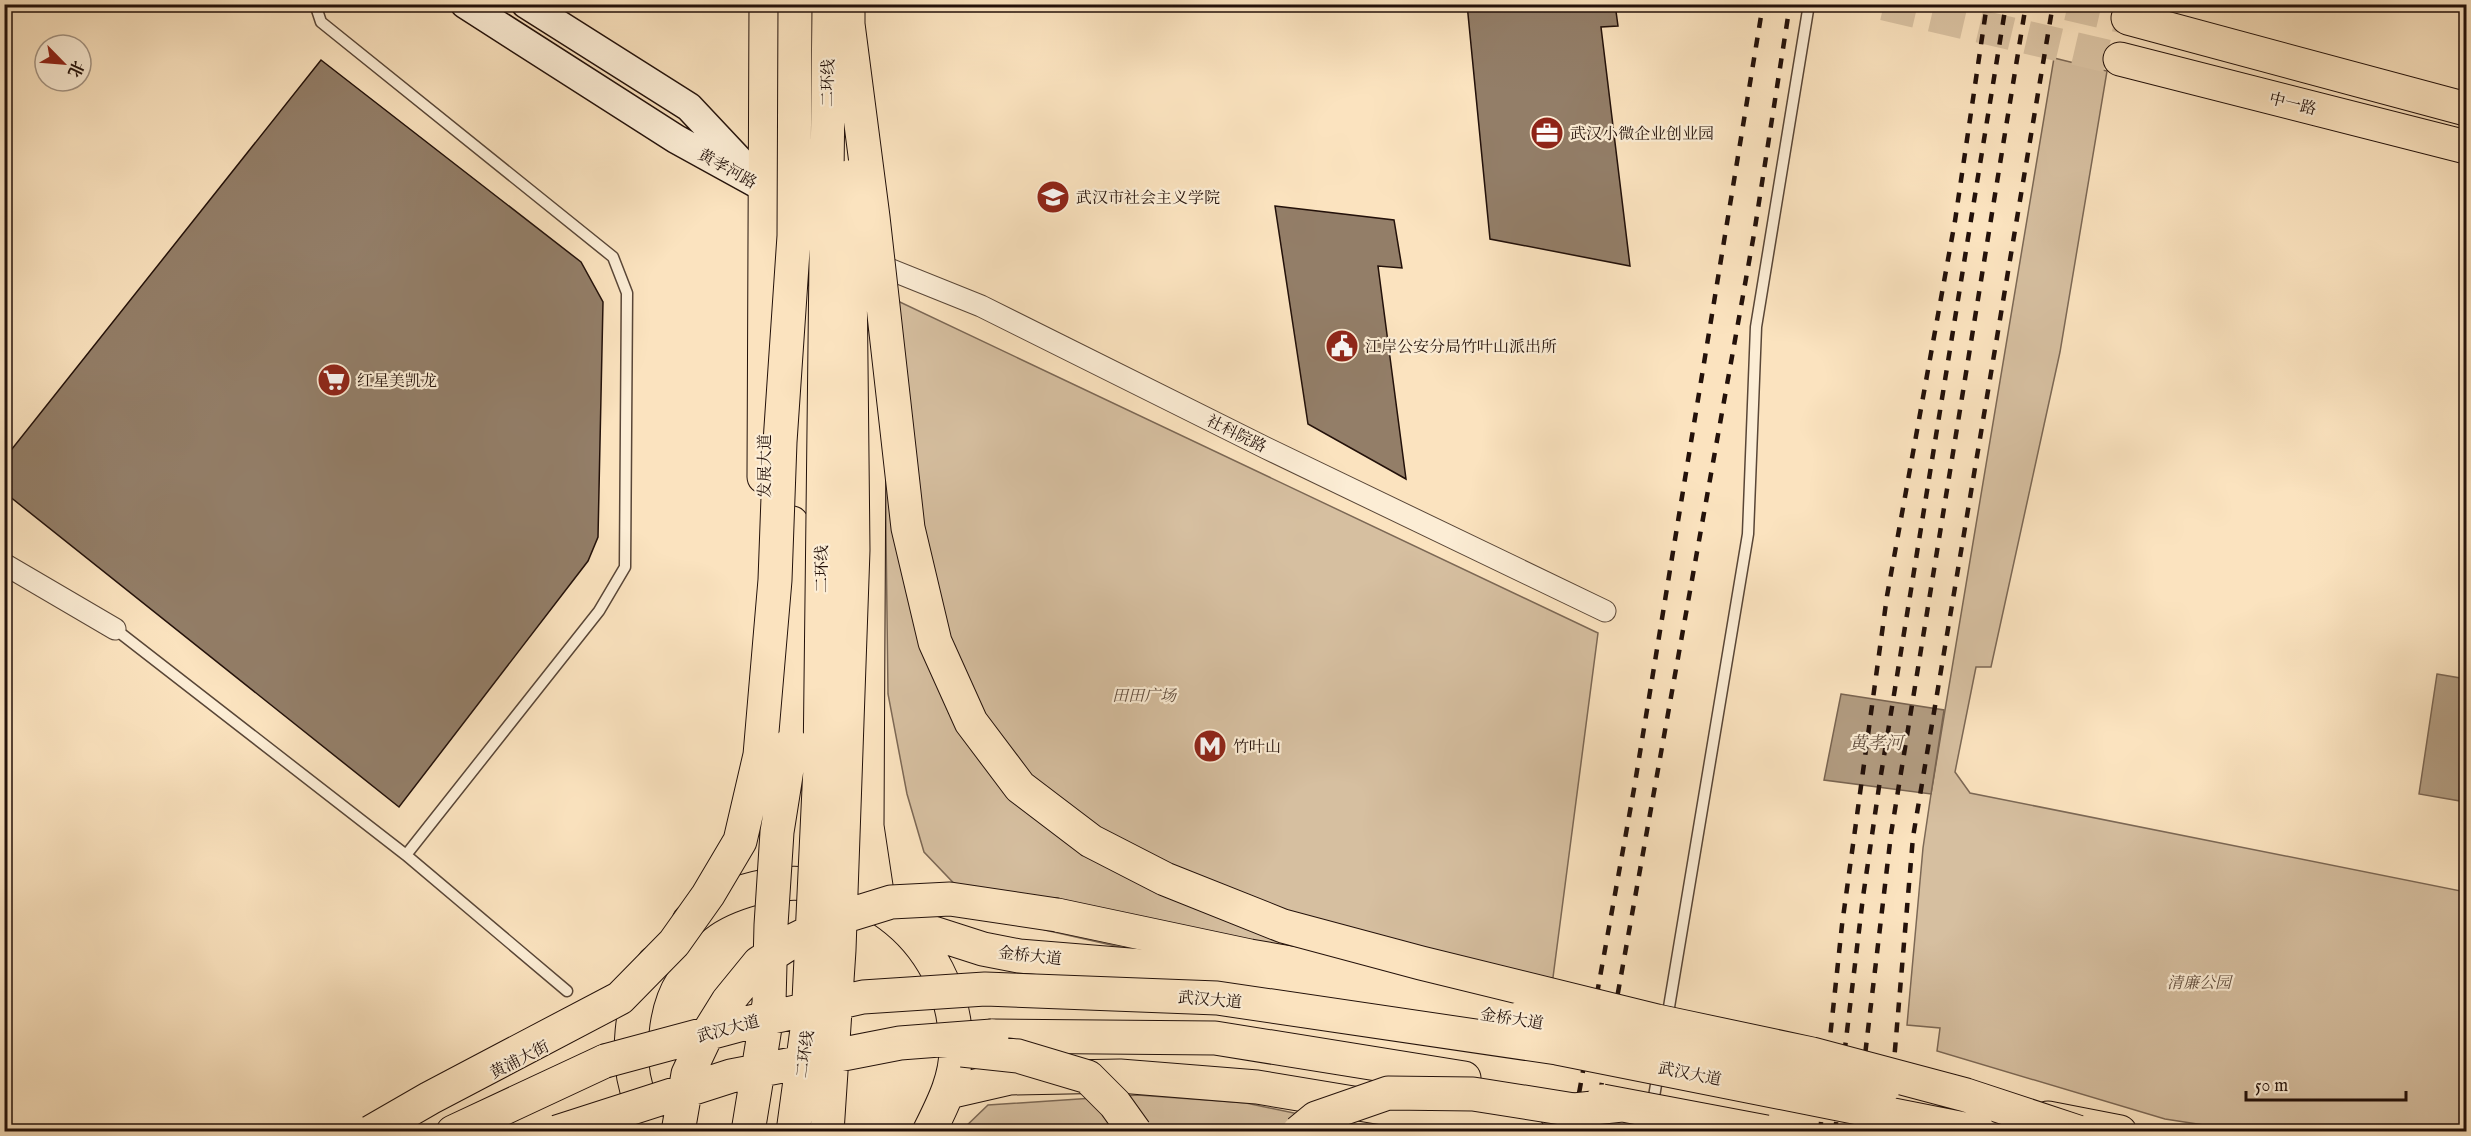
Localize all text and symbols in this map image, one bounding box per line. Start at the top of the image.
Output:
north arrow [33,33,93,93]
text: 北 [62,57,87,80]
street label: 二环线 [819,59,839,107]
street label: 中一路 [2267,89,2318,120]
office icon: 武汉小微企业创业园 [1529,115,1565,151]
place label: 武汉小微企业创业园 [1570,125,1714,145]
street label: 黄孝河路 [694,145,760,194]
school or university icon: 武汉市社会主义学院 [1035,179,1071,215]
place label: 武汉市社会主义学院 [1076,189,1220,209]
public building icon: 江岸公安分局竹叶山派出所 [1324,328,1360,364]
place label: 江岸公安分局竹叶山派出所 [1365,338,1557,358]
supermarket icon: 红星美凯龙 [316,362,352,398]
place label: 红星美凯龙 [357,372,437,392]
street label: 社科院路 [1203,412,1269,458]
street label: 发展大道 [756,434,776,498]
street label: 二环线 [813,545,833,593]
park label: 田田广场 [1112,687,1178,707]
metro station icon: 竹叶山 [1192,728,1228,764]
water label: 黄孝河 [1849,733,1906,756]
place label: 竹叶山 [1233,738,1281,758]
street label: 金桥大道 [997,944,1063,970]
park label: 清廉公园 [2167,974,2234,994]
street label: 武汉大道 [1177,988,1243,1014]
street label: 金桥大道 [1479,1005,1545,1035]
street label: 武汉大道 [695,1012,762,1048]
street label: 二环线 [793,1029,819,1079]
street label: 黄浦大街 [487,1037,553,1084]
street label: 武汉大道 [1656,1059,1723,1091]
scale bar [2246,1064,2406,1102]
text: 50 m [2255,1075,2288,1098]

